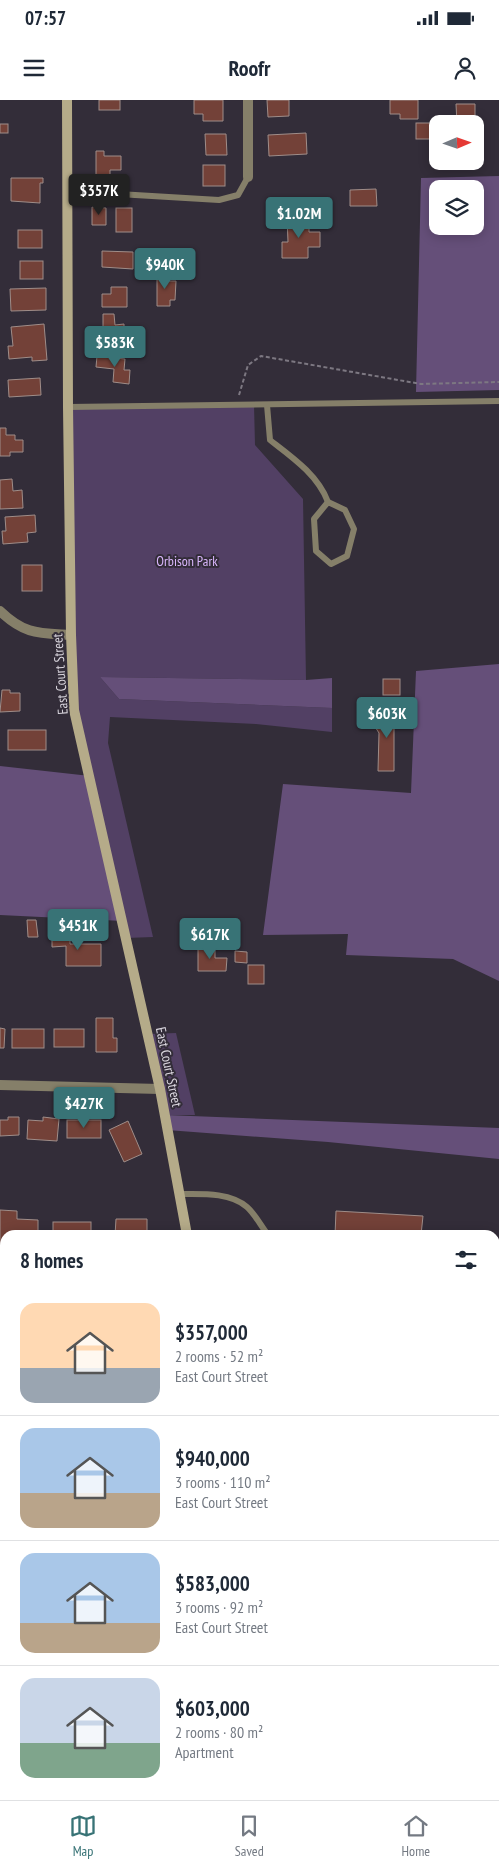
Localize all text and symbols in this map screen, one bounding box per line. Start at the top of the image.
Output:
text: 07:57 [25,6,66,30]
icon: menu [20,54,48,82]
text: Roofr [229,54,270,82]
icon: person [451,54,479,82]
north arrow [429,115,484,170]
map controls [429,115,484,235]
pin: $357K [64,174,134,216]
text: $357K [80,180,118,200]
button: layers [429,180,484,235]
pin: $1.02M [258,196,340,239]
text: $1.02M [277,203,321,223]
pin: $940K [130,248,200,290]
text: $940K [146,254,184,274]
pin: $583K [80,326,150,368]
text: $583K [96,332,134,352]
park label: Orbison Park [156,552,218,570]
street label: East Court Street [48,633,72,715]
pin: $603K [352,696,422,739]
text: $603K [368,703,406,723]
pin: $451K [43,908,113,951]
text: $451K [59,915,97,935]
pin: $617K [175,918,245,960]
text: $617K [191,924,229,944]
street label: East Court Street [152,1025,186,1109]
pin: $427K [49,1086,119,1129]
text: $427K [65,1093,103,1113]
icon: filters [452,1246,480,1274]
text: 8 homes [20,1247,83,1274]
text: $357,000 [175,1319,248,1346]
icon: home [60,1323,120,1383]
text: 2 rooms · 52 m² [175,1346,263,1366]
text: East Court Street [175,1366,268,1386]
text: $940,000 [175,1445,250,1472]
icon: home [60,1448,120,1508]
text: 3 rooms · 110 m² [175,1472,271,1492]
text: East Court Street [175,1492,268,1512]
text: $583,000 [175,1570,250,1597]
icon: home [60,1573,120,1633]
text: 3 rooms · 92 m² [175,1597,263,1617]
text: East Court Street [175,1617,268,1637]
text: $603,000 [175,1695,250,1722]
icon: home [60,1698,120,1758]
text: 2 rooms · 80 m² [175,1722,263,1742]
text: Apartment [175,1742,234,1762]
tab: Map [69,1812,97,1860]
tab: Saved [235,1812,264,1860]
tab: Home [402,1812,430,1860]

